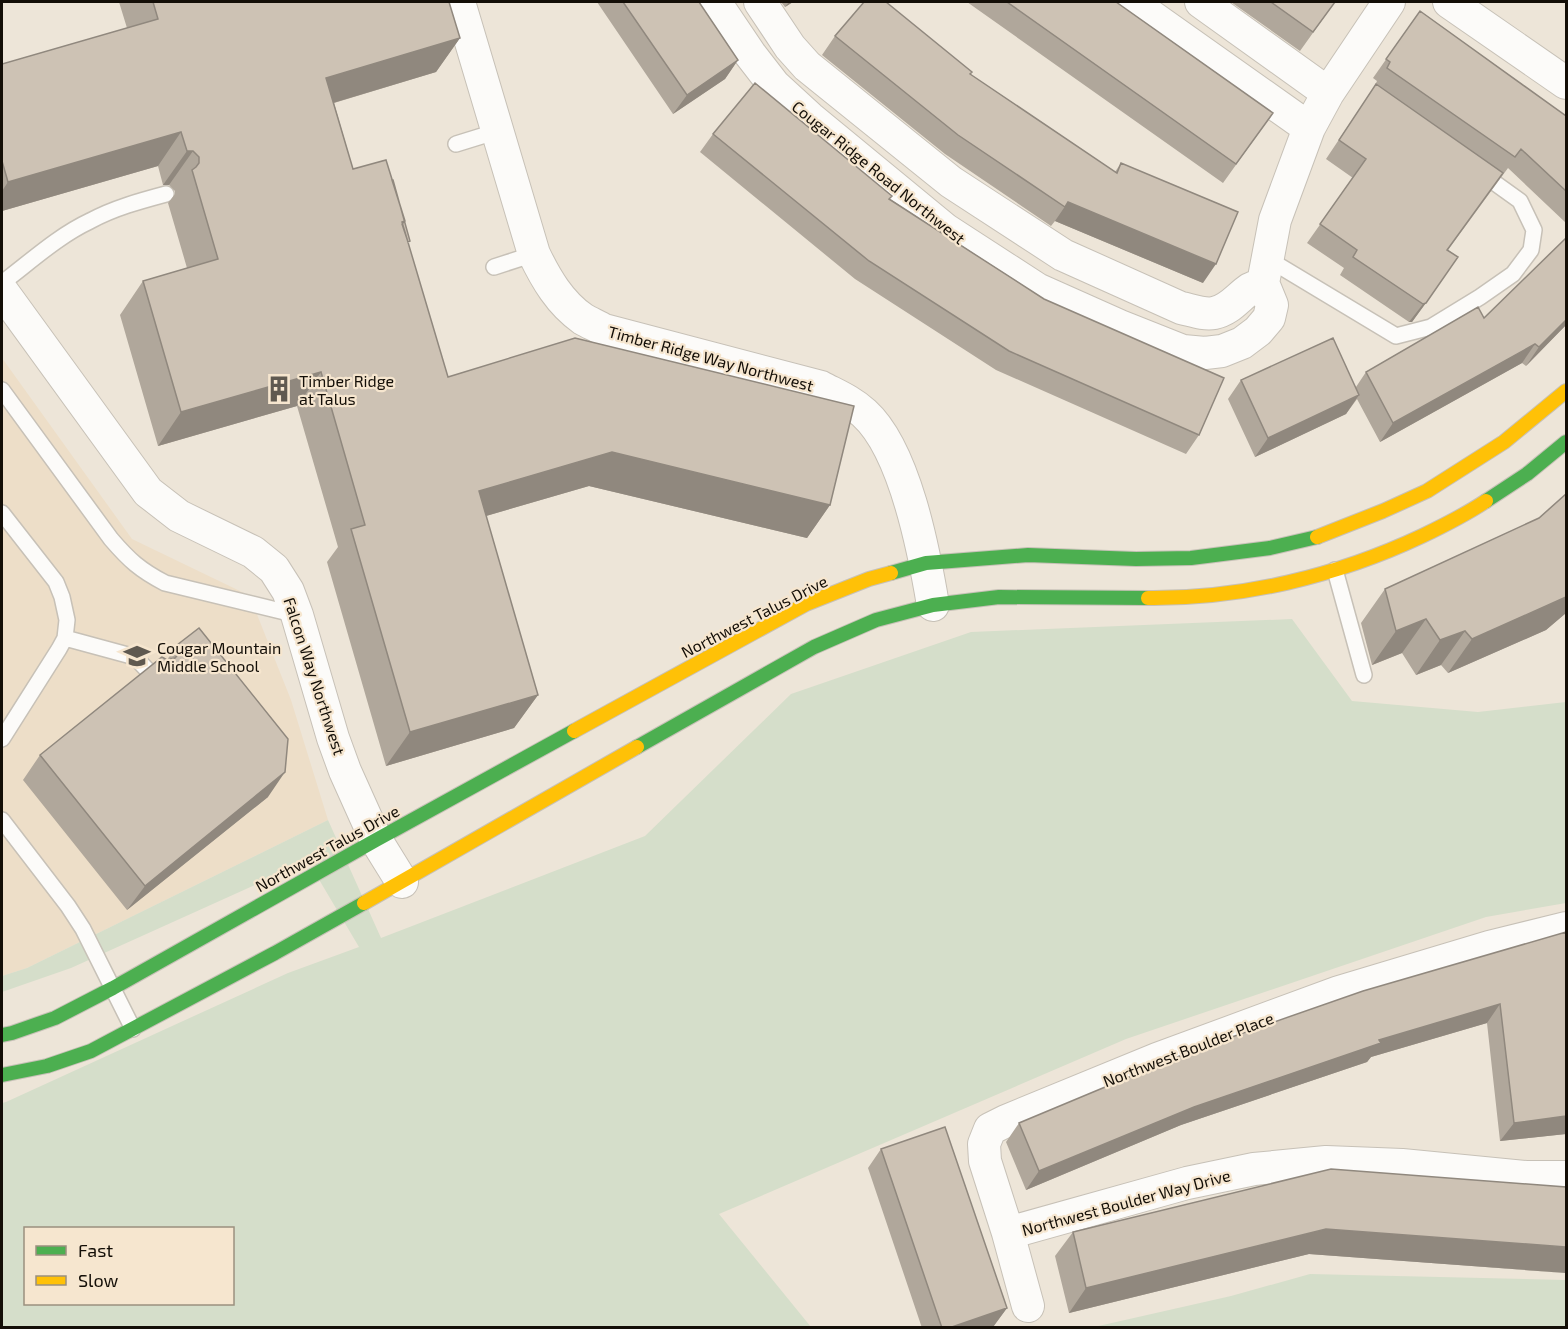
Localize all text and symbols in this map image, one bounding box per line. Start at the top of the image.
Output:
street label: Cougar Ridge Road Northwest [789,96,969,248]
street label: Timber Ridge Way Northwest [606,321,816,395]
place label: Timber Ridge at Talus [299,371,394,408]
building icon: Timber Ridge at Talus [264,374,294,404]
street label: Northwest Talus Drive [678,571,830,661]
street label: Falcon Way Northwest [281,595,349,757]
place label: Cougar Mountain Middle School [157,638,281,675]
school or university icon: Cougar Mountain Middle School [122,641,152,671]
street label: Northwest Talus Drive [252,801,402,895]
street label: Northwest Boulder Place [1100,1008,1276,1090]
street label: Northwest Boulder Way Drive [1020,1165,1232,1239]
legend [24,1227,234,1305]
text: Fast [78,1239,113,1261]
text: Slow [78,1269,119,1291]

